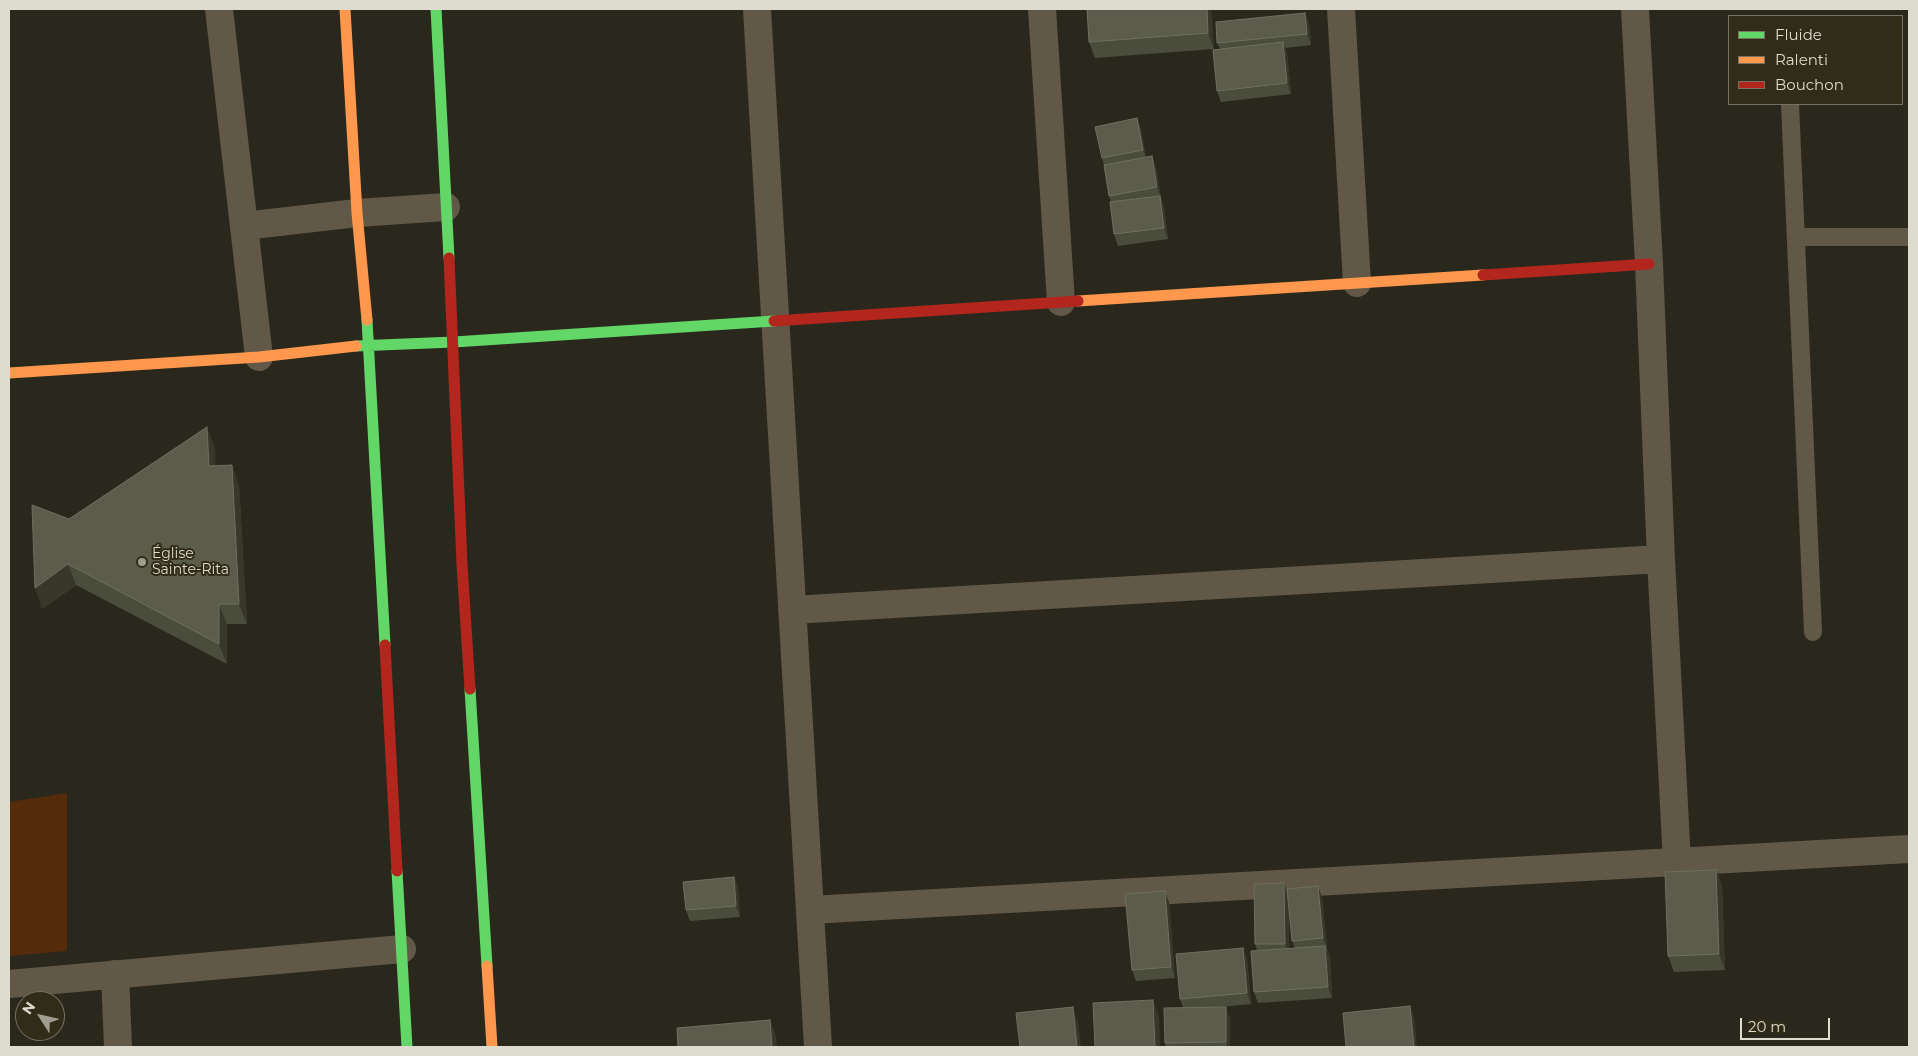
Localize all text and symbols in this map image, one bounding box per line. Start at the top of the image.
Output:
legend [1728,15,1903,105]
text: Fluide [1775,25,1822,44]
text: Ralenti [1775,50,1828,69]
text: Bouchon [1775,75,1844,94]
place label: Église Sainte-Rita [152,546,229,578]
marker: Église Sainte-Rita [136,556,148,568]
north arrow [15,991,65,1041]
text: N [18,998,39,1018]
scale bar [1743,1008,1833,1040]
text: 20 m [1748,1017,1786,1036]

